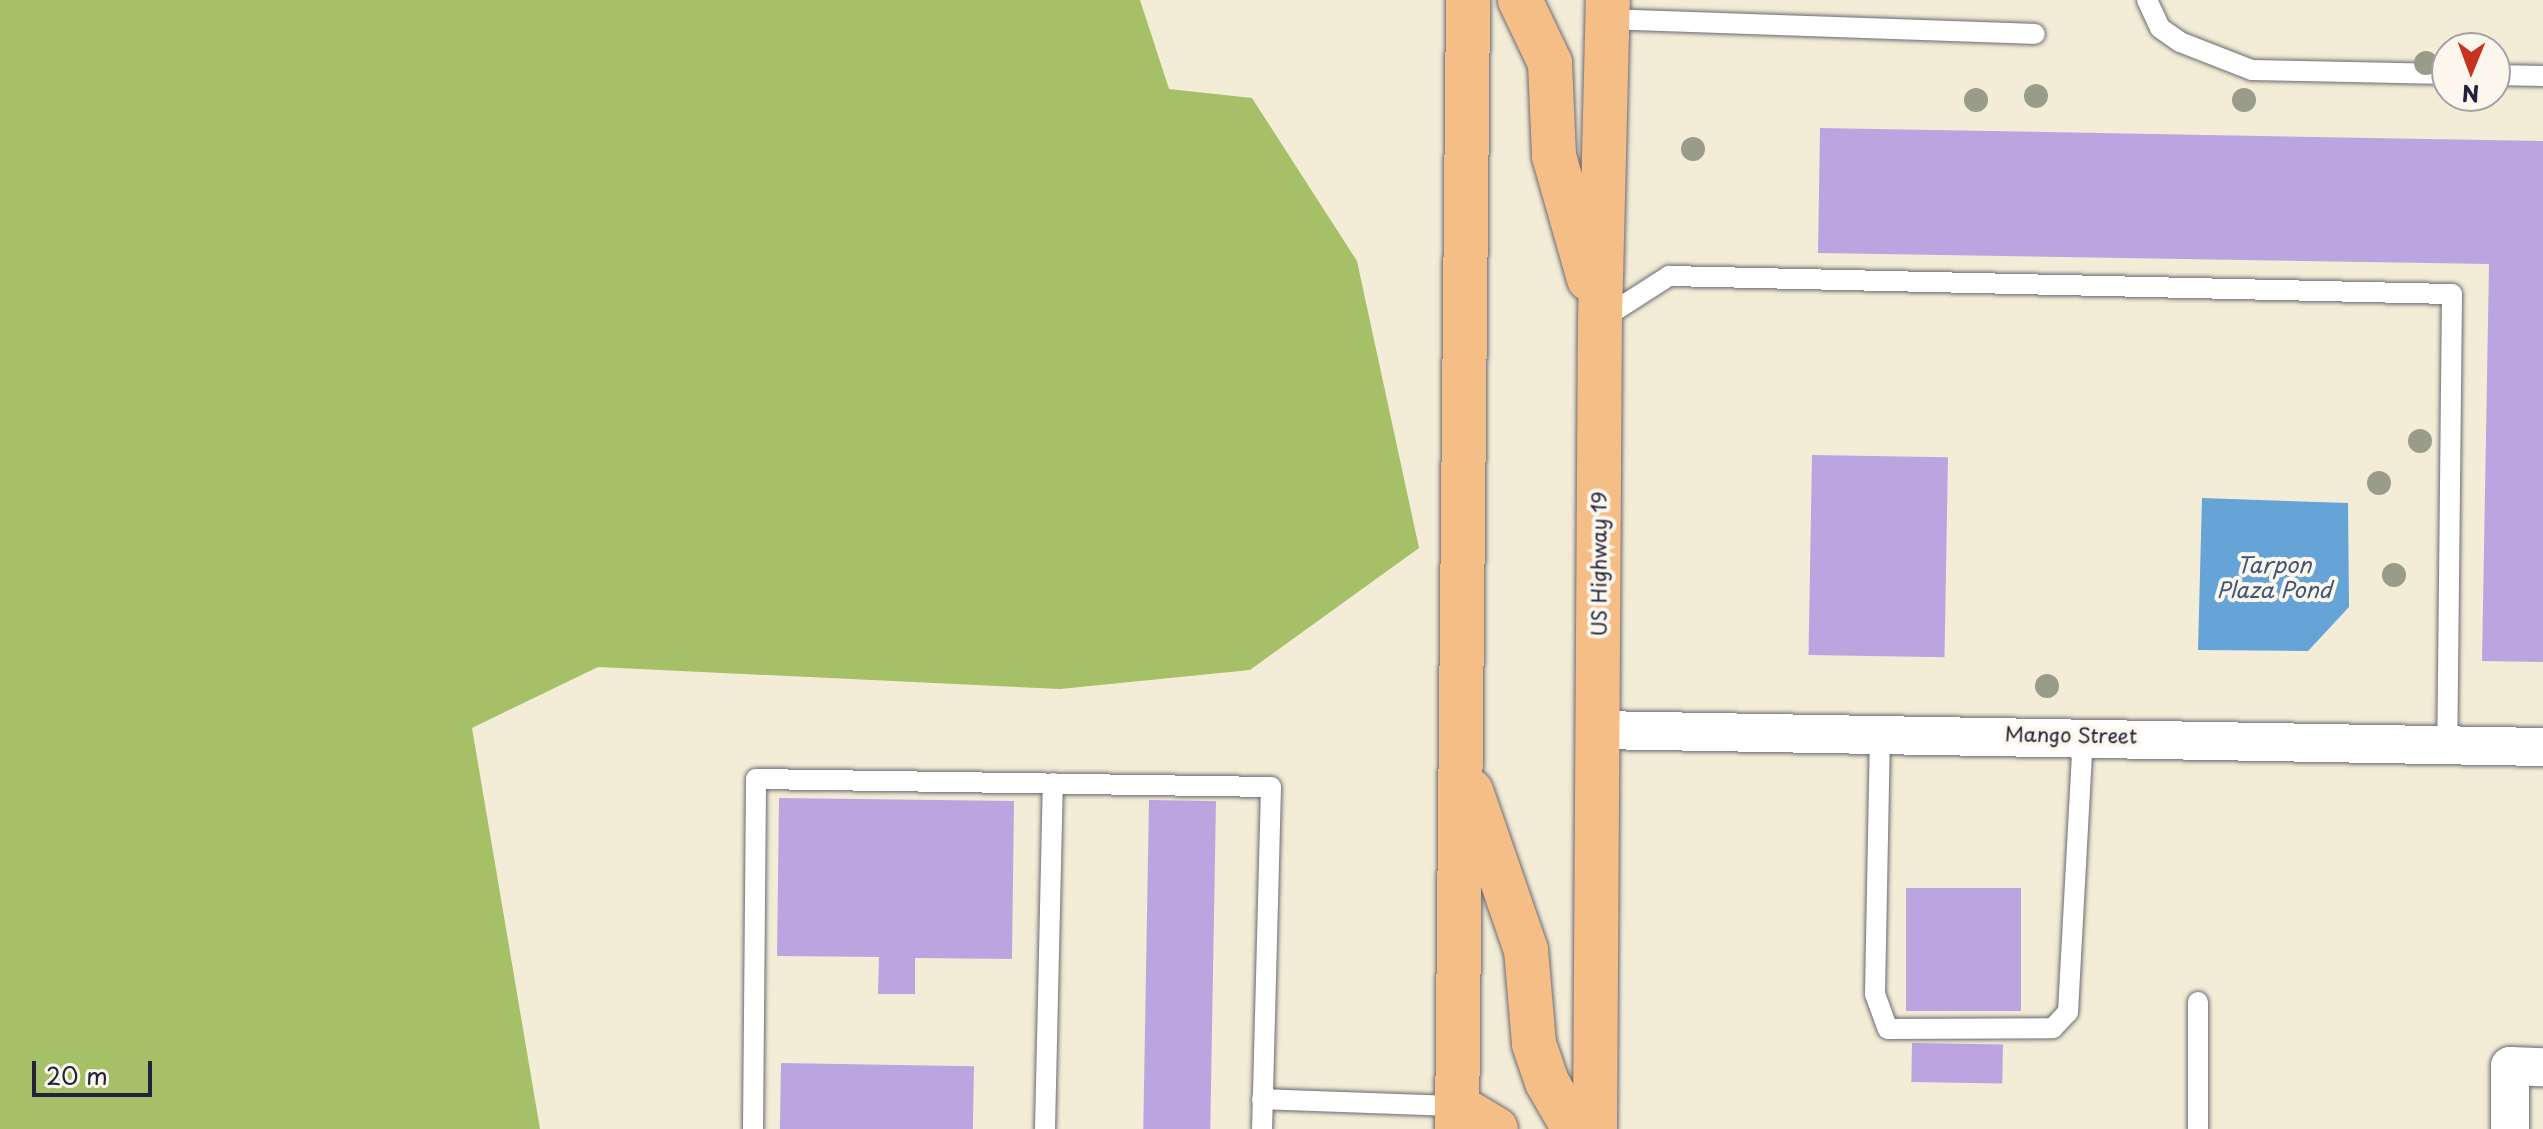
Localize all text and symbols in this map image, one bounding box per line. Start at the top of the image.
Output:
north arrow [2431,32,2511,112]
text: N [2462,78,2480,111]
street label: US Highway 19 [1587,492,1611,636]
water label: Tarpon Plaza Pond [2217,550,2331,602]
street label: Mango Street [2004,722,2138,748]
scale bar [36,1045,156,1095]
text: 20 m [46,1057,108,1093]

